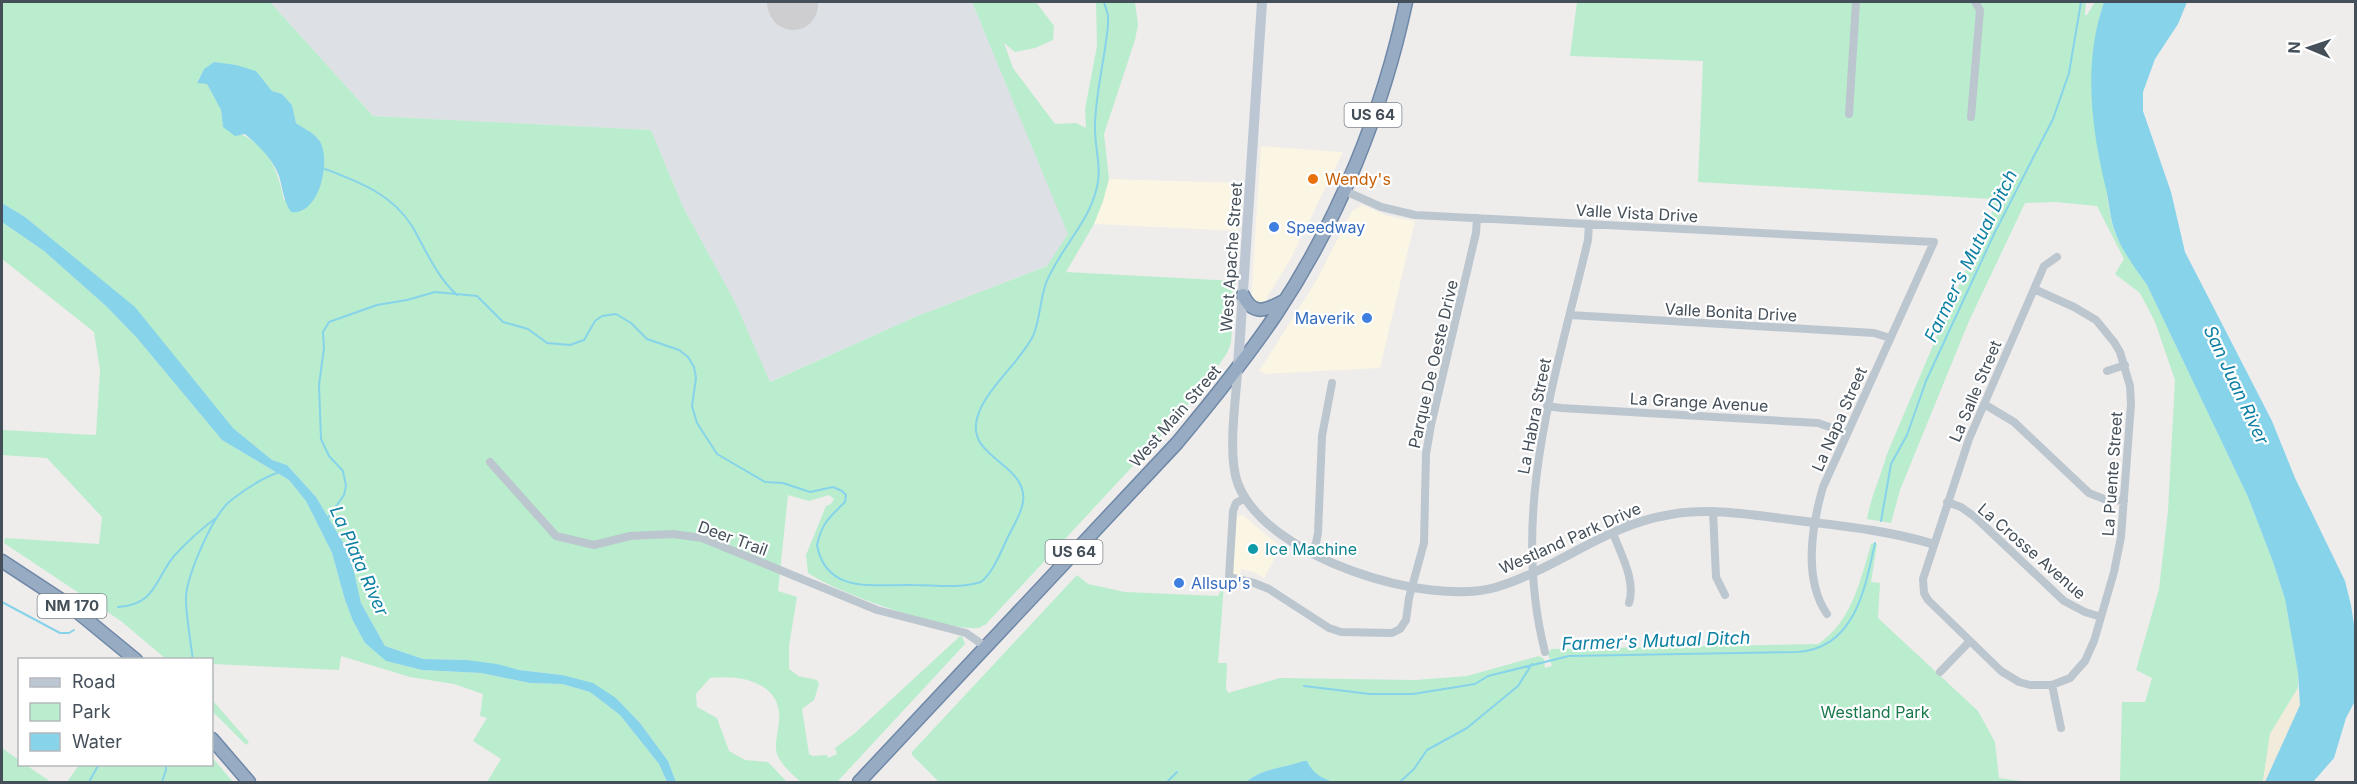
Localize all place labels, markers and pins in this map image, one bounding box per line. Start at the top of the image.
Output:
place label: Wendy's [1325,169,1391,189]
marker: Wendy's [1306,172,1320,186]
place label: Speedway [1286,217,1365,237]
marker: Speedway [1267,220,1281,234]
place label: Maverik [1295,308,1355,328]
marker: Maverik [1360,311,1374,325]
place label: Ice Machine [1265,539,1357,559]
marker: Ice Machine [1246,542,1260,556]
place label: Allsup's [1191,573,1251,593]
marker: Allsup's [1172,576,1186,590]

